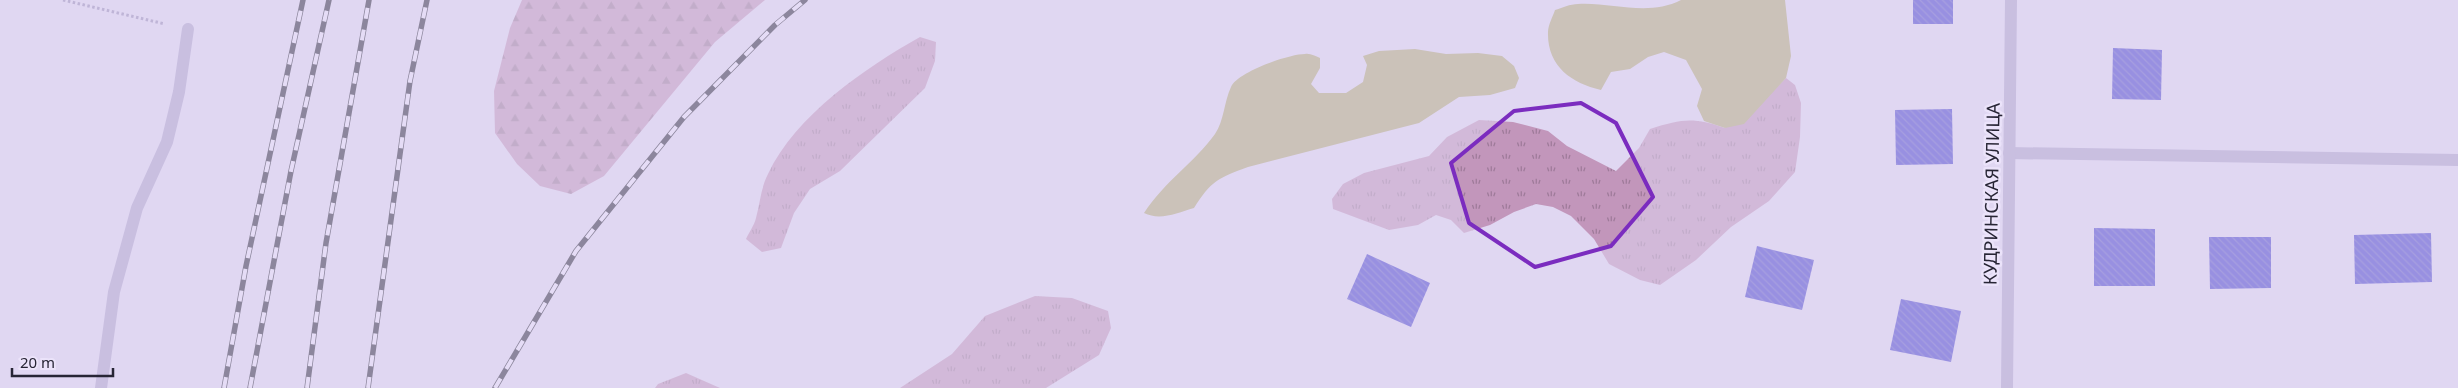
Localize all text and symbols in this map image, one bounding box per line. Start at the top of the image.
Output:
street label: КУДРИНСКАЯ УЛИЦА [1977,102,2005,285]
scale bar [12,346,114,378]
text: 20 m [20,352,55,372]

